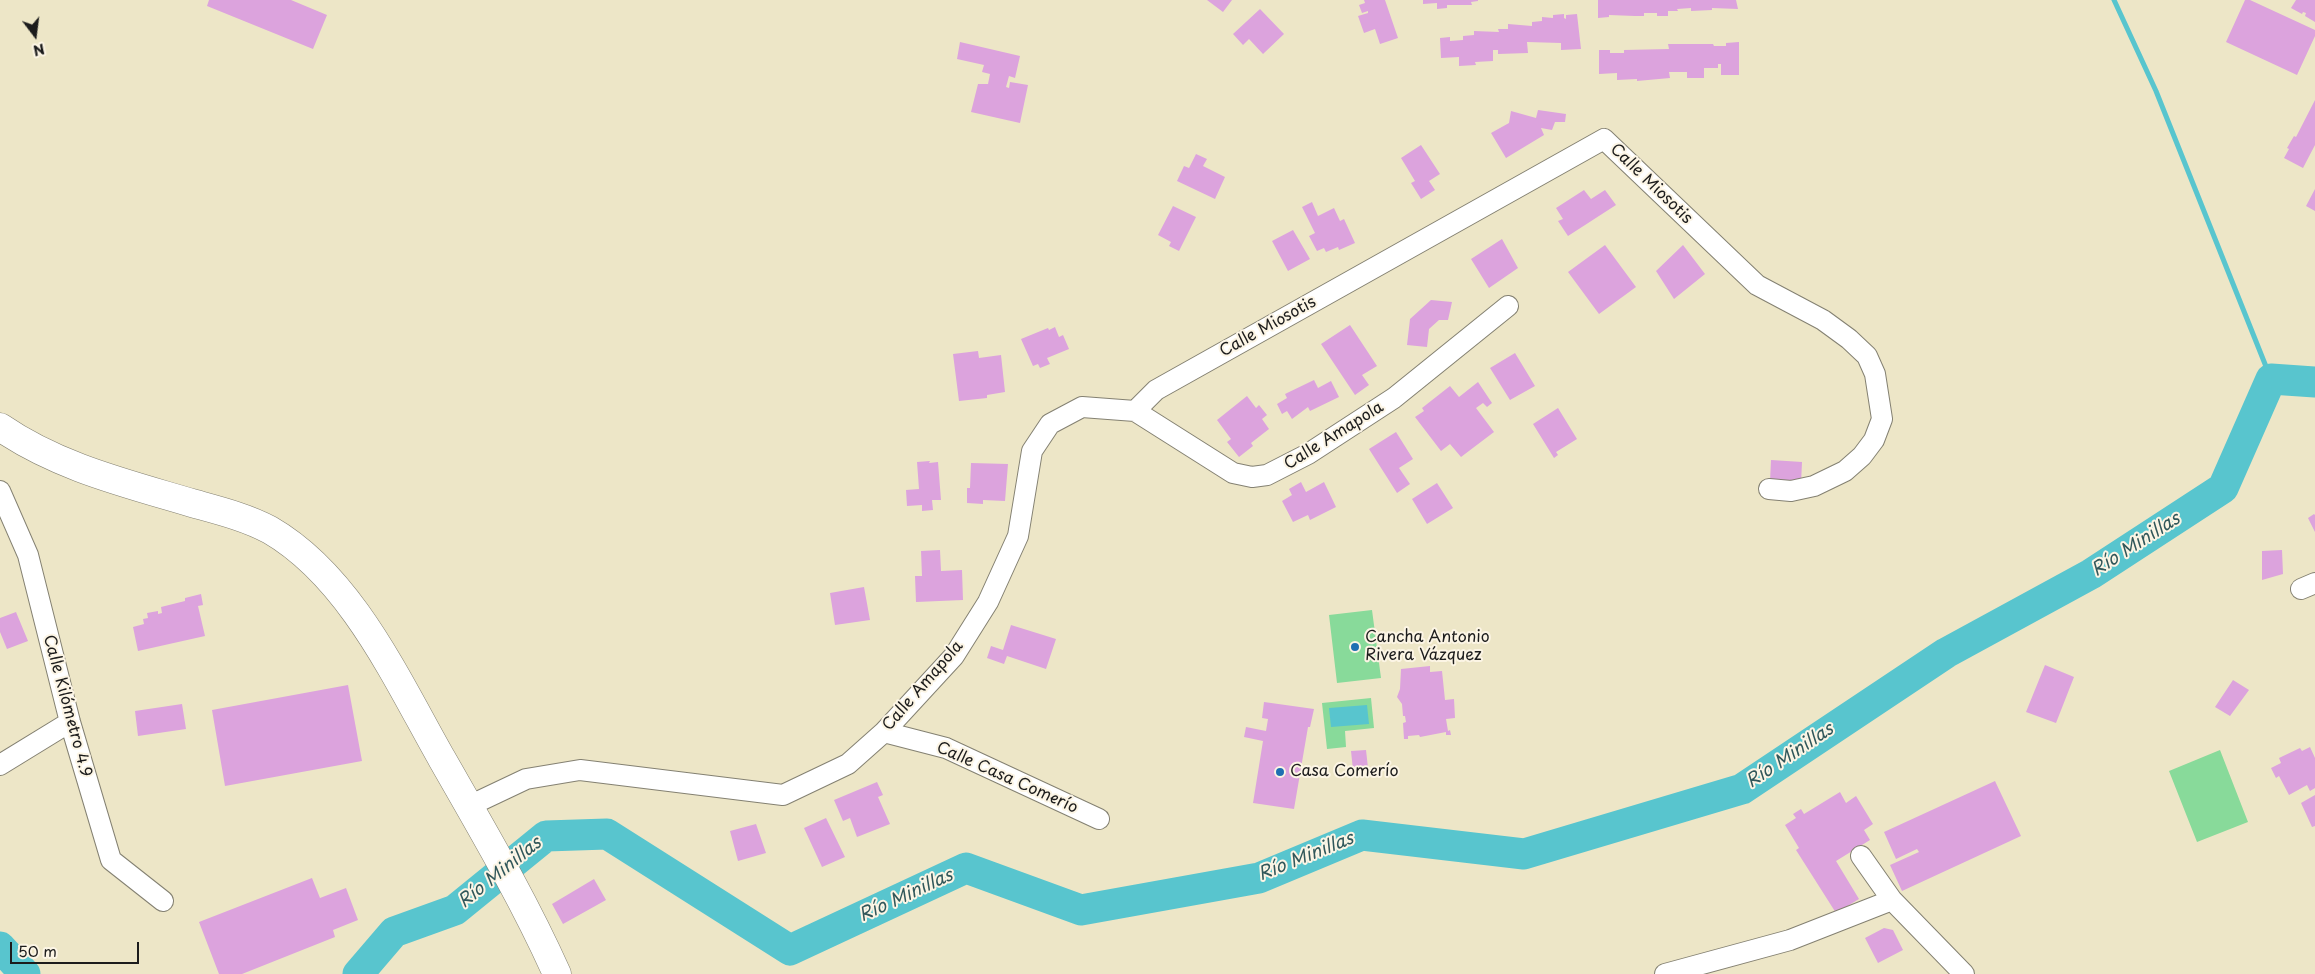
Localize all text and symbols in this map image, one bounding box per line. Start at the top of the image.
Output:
north arrow [10,10,60,60]
text: N [31,38,47,62]
street label: Calle Miosotis [1606,140,1696,228]
street label: Calle Miosotis [1217,293,1319,361]
street label: Calle Amapola [1281,398,1387,474]
water label: Río Minillas [2088,508,2184,582]
place label: Cancha Antonio Rivera Vázquez [1365,628,1490,666]
street label: Calle Kilómetro 4.9 [39,633,95,779]
street label: Calle Amapola [879,637,967,735]
marker: Cancha Antonio Rivera Vázquez [1349,641,1361,653]
water label: Río Minillas [1742,719,1838,793]
street label: Calle Casa Comerío [933,738,1081,818]
place label: Casa Comerío [1290,762,1399,782]
marker: Casa Comerío [1274,766,1286,778]
water label: Río Minillas [1255,828,1357,886]
water label: Río Minillas [454,833,546,913]
water label: Río Minillas [856,865,956,927]
scale bar [12,932,141,964]
text: 50 m [18,939,57,962]

